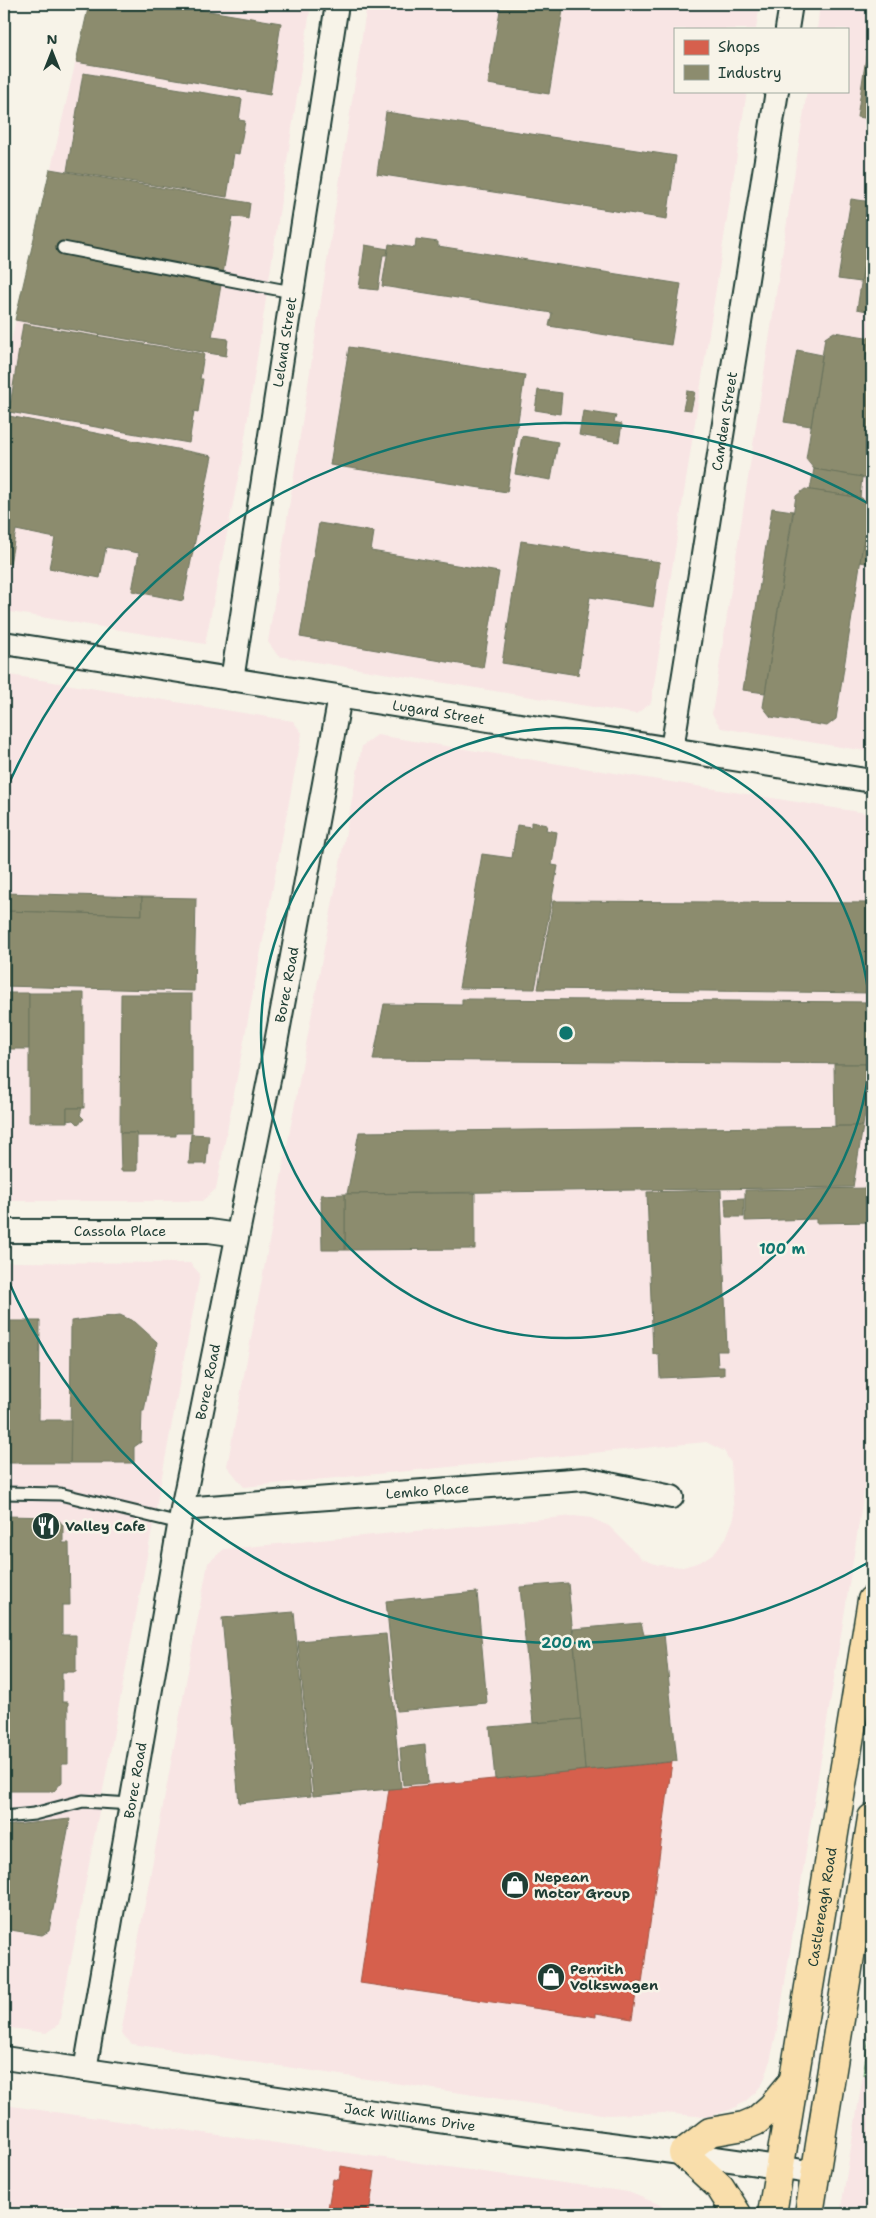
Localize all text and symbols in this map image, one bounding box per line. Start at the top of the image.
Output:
north arrow [28,28,78,78]
legend [674,28,848,92]
text: N [46,30,58,48]
text: Shops [718,37,760,57]
text: Industry [718,63,782,83]
street label: Leland Street [269,295,300,389]
street label: Camden Street [708,370,741,472]
street label: Lugard Street [391,696,486,728]
street label: Borec Road [271,945,303,1024]
centre of rings [557,1024,575,1042]
street label: Cassola Place [74,1222,166,1240]
text: 100 m [759,1239,805,1259]
street label: Borec Road [191,1342,224,1422]
street label: Lemko Place [385,1479,470,1503]
restaurant icon: Valley Cafe [31,1511,61,1541]
place label: Valley Cafe [65,1517,146,1535]
text: 200 m [541,1633,591,1653]
street label: Borec Road [120,1741,151,1820]
street label: Castlereagh Road [803,1846,841,1968]
place label: Nepean Motor Group [534,1868,630,1902]
shop icon: Nepean Motor Group [500,1870,530,1900]
place label: Penrith Volkswagen [570,1960,658,1994]
shop icon: Penrith Volkswagen [536,1962,566,1992]
street label: Jack Williams Drive [343,2099,477,2135]

